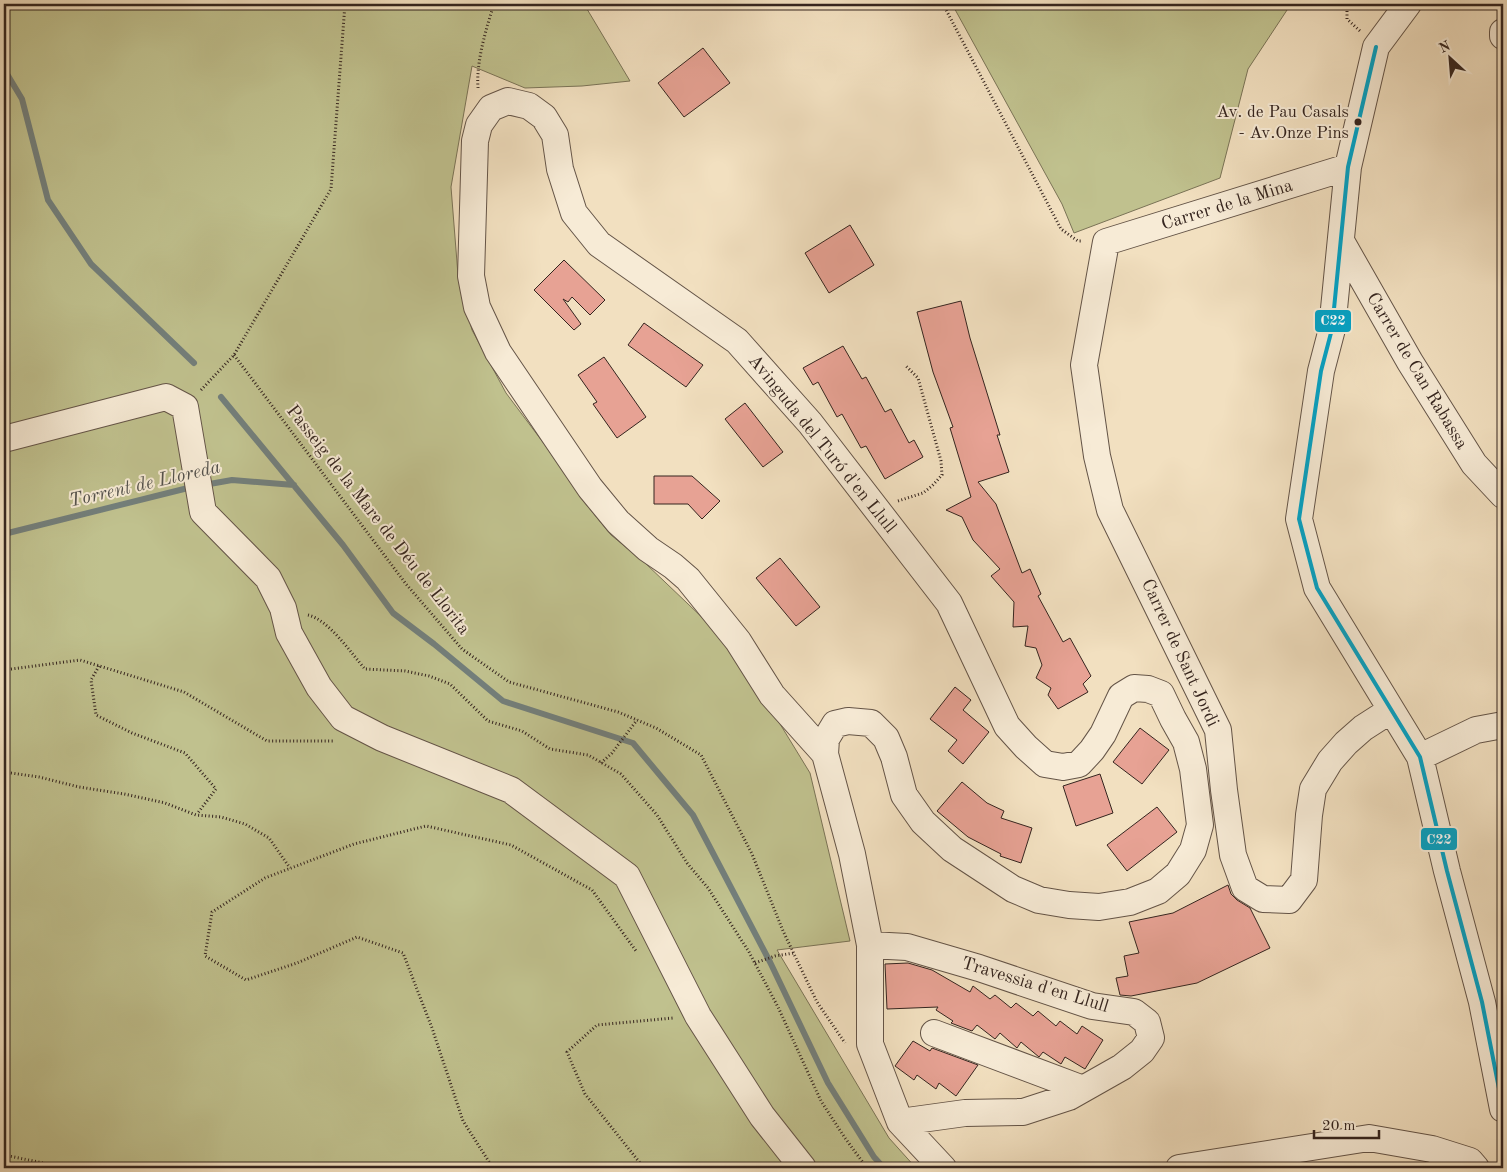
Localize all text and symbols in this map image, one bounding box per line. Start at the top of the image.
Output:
north arrow [1424,32,1474,82]
text: N [1437,38,1453,56]
place label: Av. de Pau Casals - Av.Onze Pins [1217,104,1349,142]
marker: Av. de Pau Casals - Av.Onze Pins [1353,117,1363,127]
street label: Carrer de la Mina [1159,176,1295,234]
street label: Carrer de Can Rabassa [1363,290,1471,453]
line badge: C22 [1314,309,1352,333]
text: C22 [1320,314,1346,328]
street label: Avinguda del Turó d'en Llull [745,351,899,537]
street label: Passeig de la Mare de Déu de Llorita [283,402,473,638]
water label: Torrent de Lloreda [67,458,223,512]
street label: Carrer de Sant Jordi [1138,576,1222,730]
line badge: C22 [1420,827,1458,851]
text: C22 [1426,833,1452,847]
street label: Travessia d'en Llull [959,954,1111,1016]
scale bar [1314,1107,1380,1139]
text: 20 m [1322,1119,1356,1134]

